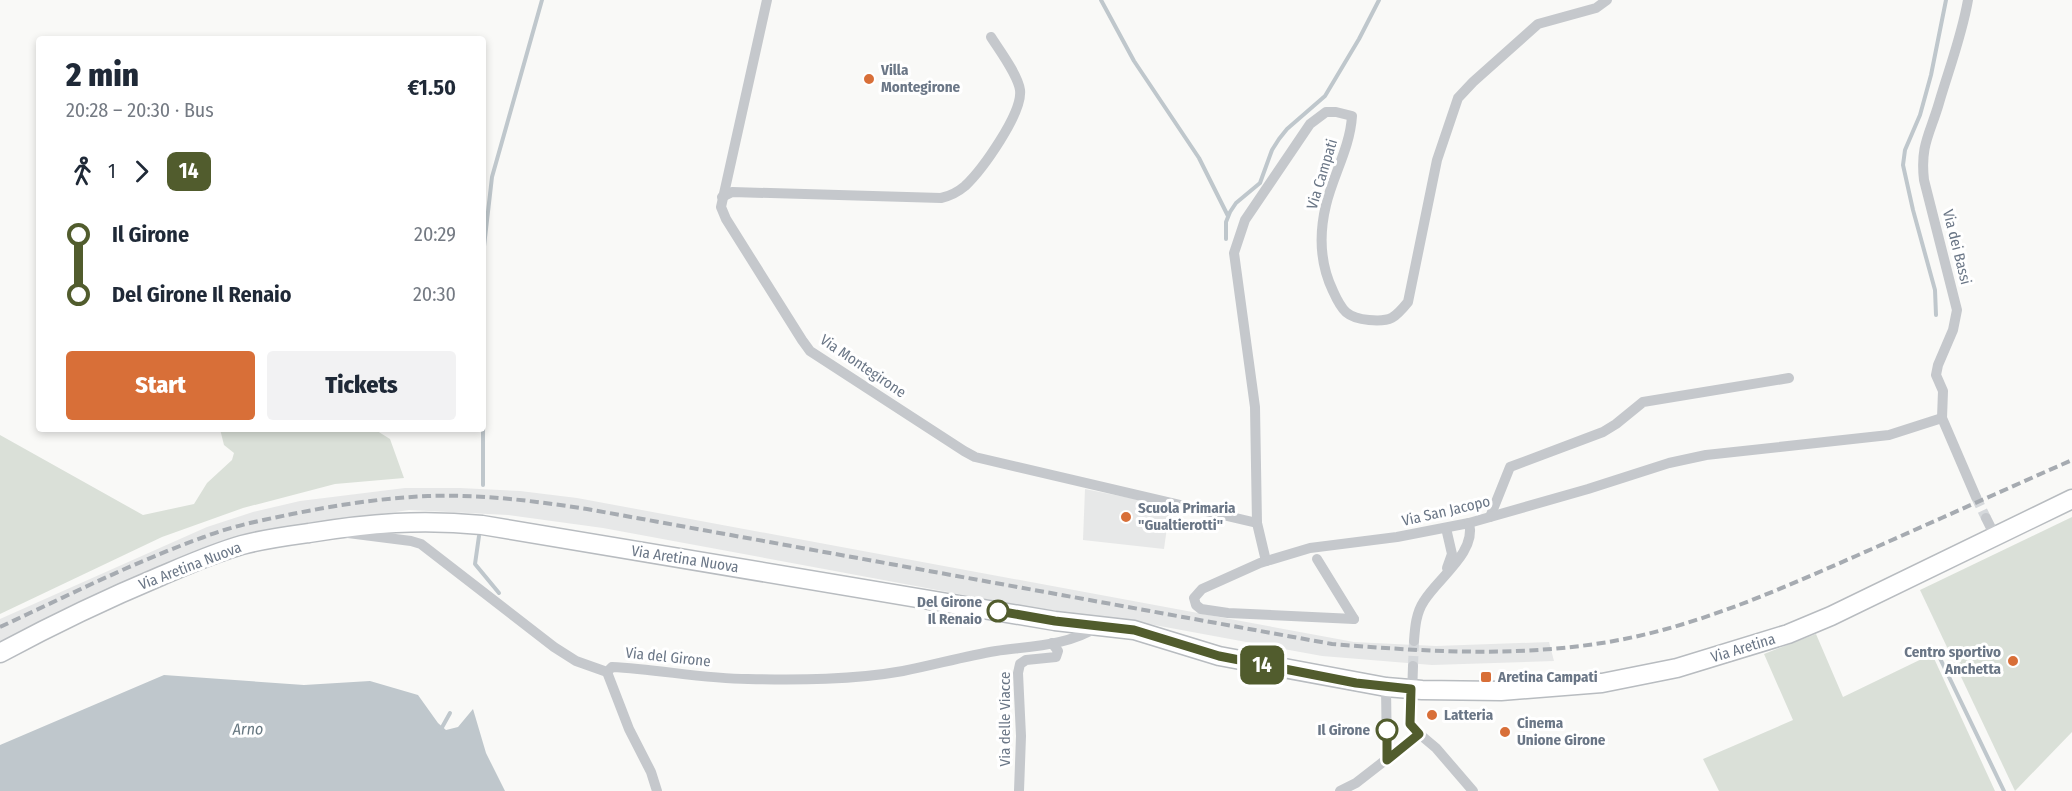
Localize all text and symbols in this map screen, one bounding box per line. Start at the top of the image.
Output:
text: 2 min [66,55,139,95]
place label: Villa Montegirone [880,61,961,96]
marker: Villa Montegirone [862,72,876,86]
text: €1.50 [407,74,456,101]
text: 20:28 – 20:30 · Bus [66,98,214,122]
street label: Via Campati [1303,137,1341,211]
icon: walk [66,155,99,188]
icon: forward [125,155,158,188]
text: 14 [179,158,199,184]
text: 1 [108,159,116,183]
street label: Via dei Bassi [1939,207,1975,287]
text: Il Girone [112,221,189,248]
text: 20:29 [414,222,456,246]
text: Del Girone Il Renaio [112,281,292,308]
text: 20:30 [413,282,456,306]
street label: Via Montegirone [817,331,909,401]
button: Start [66,351,255,420]
button: Tickets [267,351,456,420]
street label: Via San Jacopo [1400,492,1492,530]
place label: Scuola Primaria "Gualtierotti" [1138,499,1236,534]
marker: Scuola Primaria "Gualtierotti" [1119,510,1133,524]
street label: Via Aretina Nuova [136,538,244,594]
street label: Via Aretina Nuova [630,542,740,576]
place label: Del Girone Il Renaio [917,593,982,628]
marker: Del Girone Il Renaio [987,600,1009,622]
street label: Via Aretina [1709,630,1777,666]
place label: Centro sportivo Anchetta [1904,643,2002,678]
street label: Via del Girone [624,644,712,670]
line badge: 14 [1235,646,1289,684]
text: 14 [1252,652,1272,678]
marker: Centro sportivo Anchetta [2006,654,2020,668]
place label: Aretina Campati [1497,668,1598,686]
marker: Aretina Campati [1479,670,1493,684]
street label: Via delle Viacce [996,672,1014,766]
place label: Latteria [1444,706,1494,724]
marker: Latteria [1425,708,1439,722]
place label: Cinema Unione Girone [1517,714,1606,749]
water label: Arno [232,719,263,739]
marker: Il Girone [1376,719,1398,741]
place label: Il Girone [1317,721,1370,739]
marker: Cinema Unione Girone [1498,725,1512,739]

